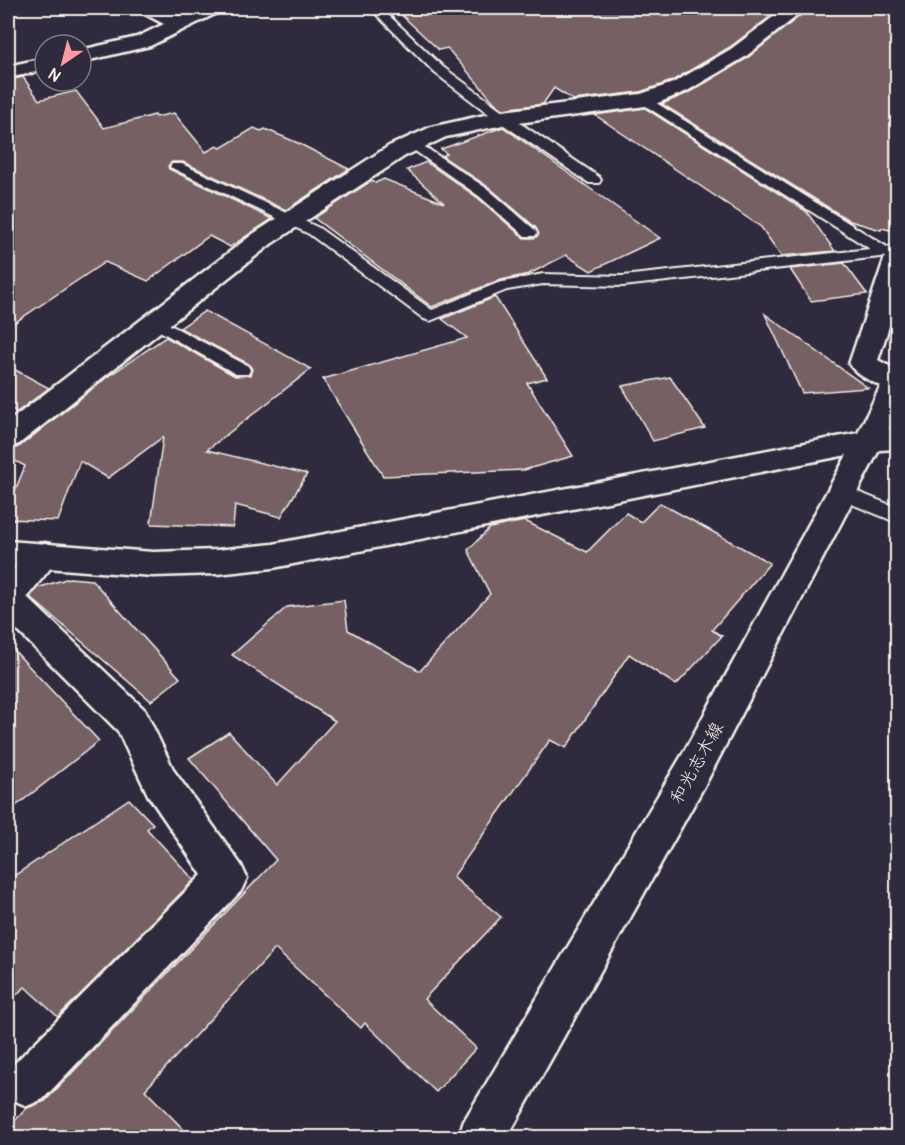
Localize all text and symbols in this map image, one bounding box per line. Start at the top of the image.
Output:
north arrow [33,33,93,93]
text: N [45,63,65,86]
street label: 和光志木線 [665,718,729,808]

